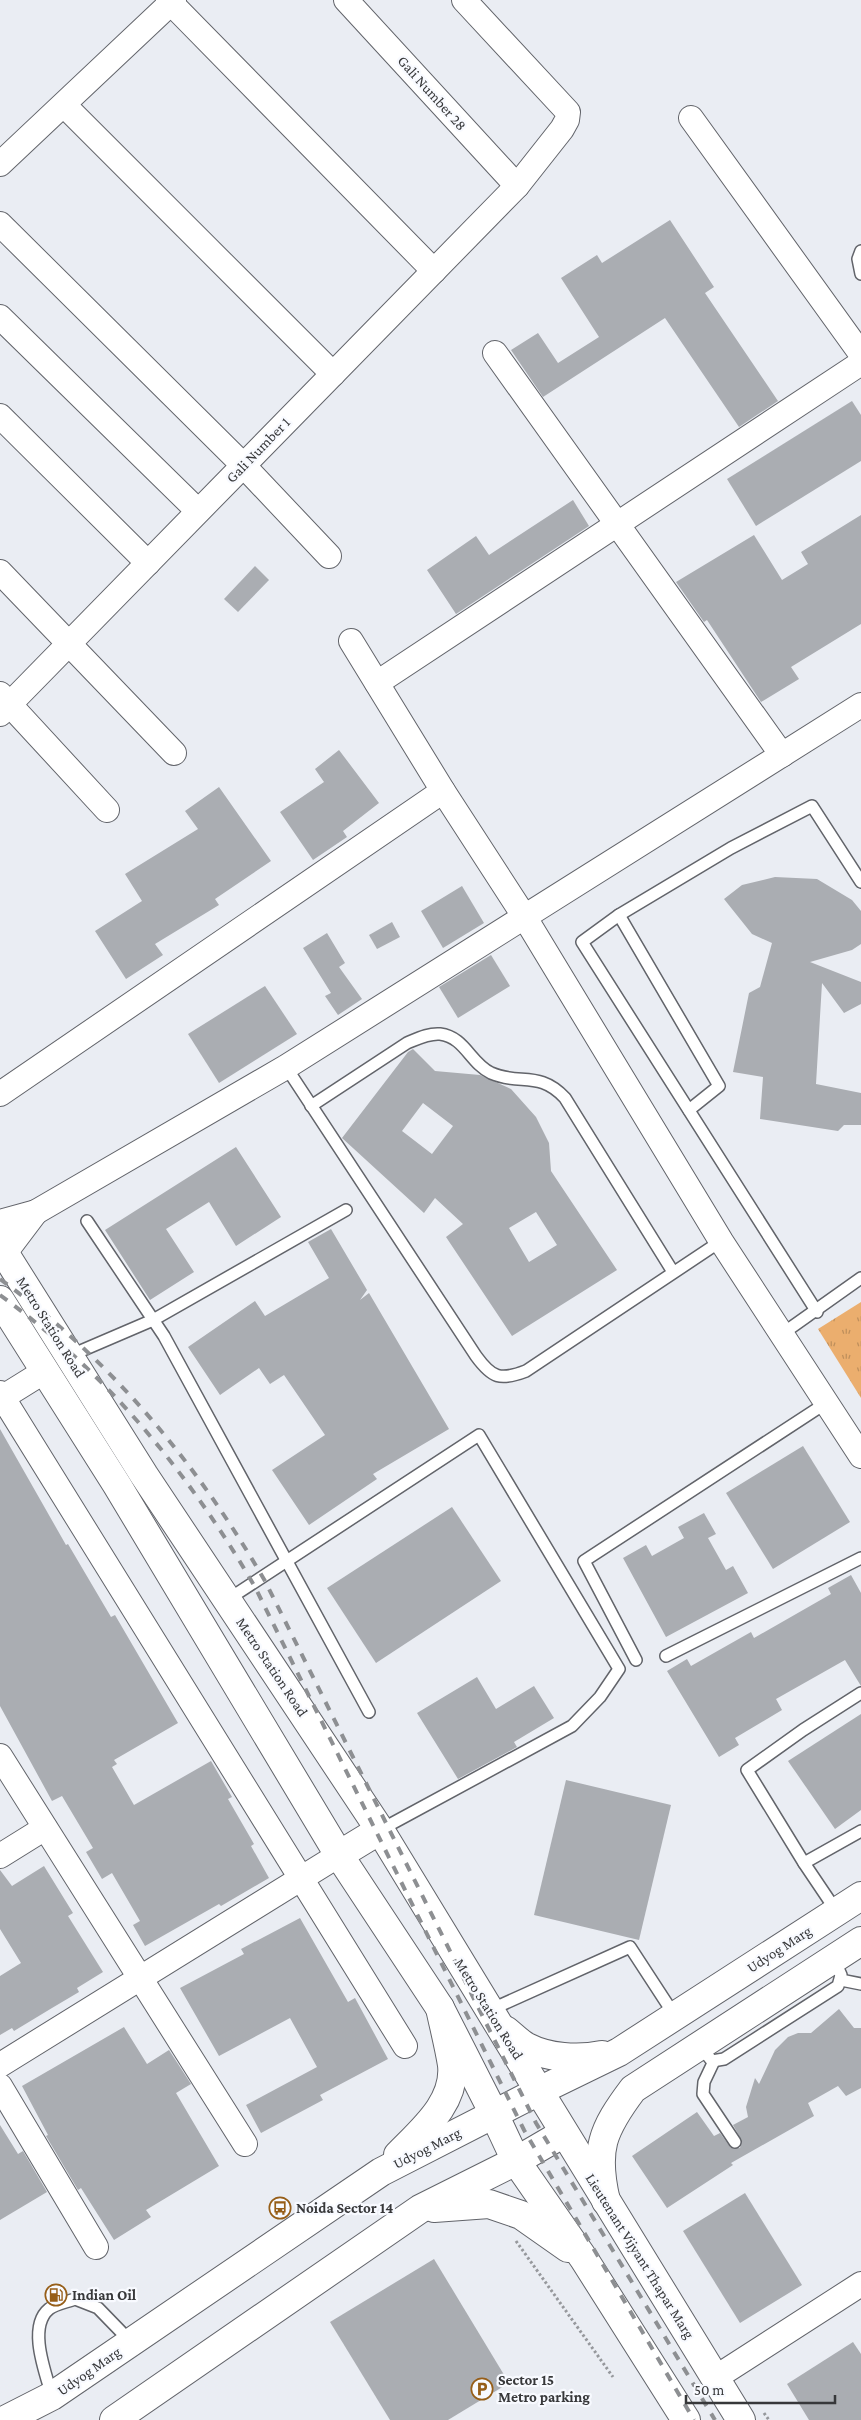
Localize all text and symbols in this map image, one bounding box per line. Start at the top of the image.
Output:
street label: Gali Number 28 [394,52,470,134]
street label: Gali Number 1 [223,414,293,486]
street label: Metro Station Road [14,1274,89,1380]
street label: Metro Station Road [233,1615,311,1720]
street label: Udyog Marg [744,1922,815,1977]
street label: Metro Station Road [452,1956,527,2062]
street label: Udyog Marg [391,2124,464,2173]
street label: Lieutenant Vijyant Thapar Marg [582,2171,698,2342]
bus stop icon: Noida Sector 14 [268,2196,292,2220]
place label: Noida Sector 14 [296,2200,393,2216]
fuel station icon: Indian Oil [44,2283,68,2307]
place label: Indian Oil [72,2287,137,2303]
street label: Udyog Marg [54,2343,124,2399]
place label: Sector 15 Metro parking [498,2372,590,2405]
scale bar [686,2372,835,2404]
parking icon: Sector 15 Metro parking [470,2377,494,2401]
text: 50 m [694,2382,724,2398]

